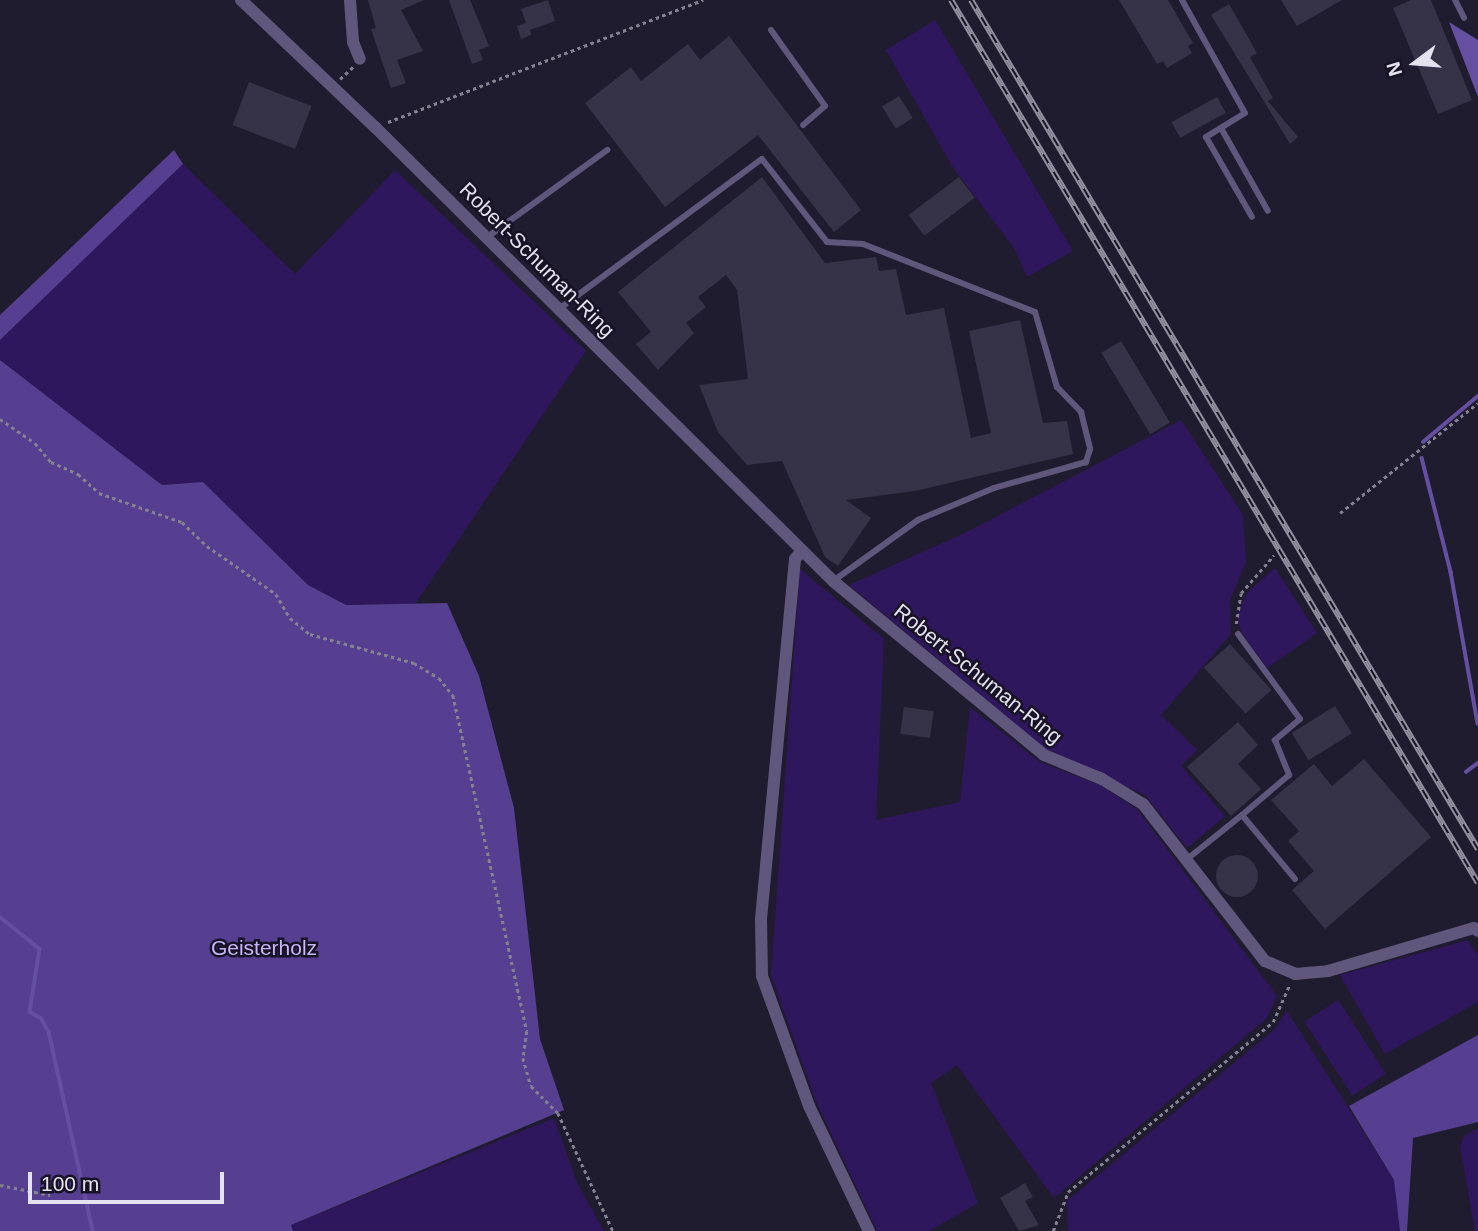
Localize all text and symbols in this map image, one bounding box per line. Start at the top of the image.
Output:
north arrow [1380,28,1450,98]
text: N [1382,59,1406,78]
street label: Robert-Schuman-Ring [454,177,620,343]
street label: Robert-Schuman-Ring [889,598,1067,750]
park label: Geisterholz [211,935,317,961]
scale bar [32,1158,228,1202]
text: 100 m [41,1172,99,1195]

